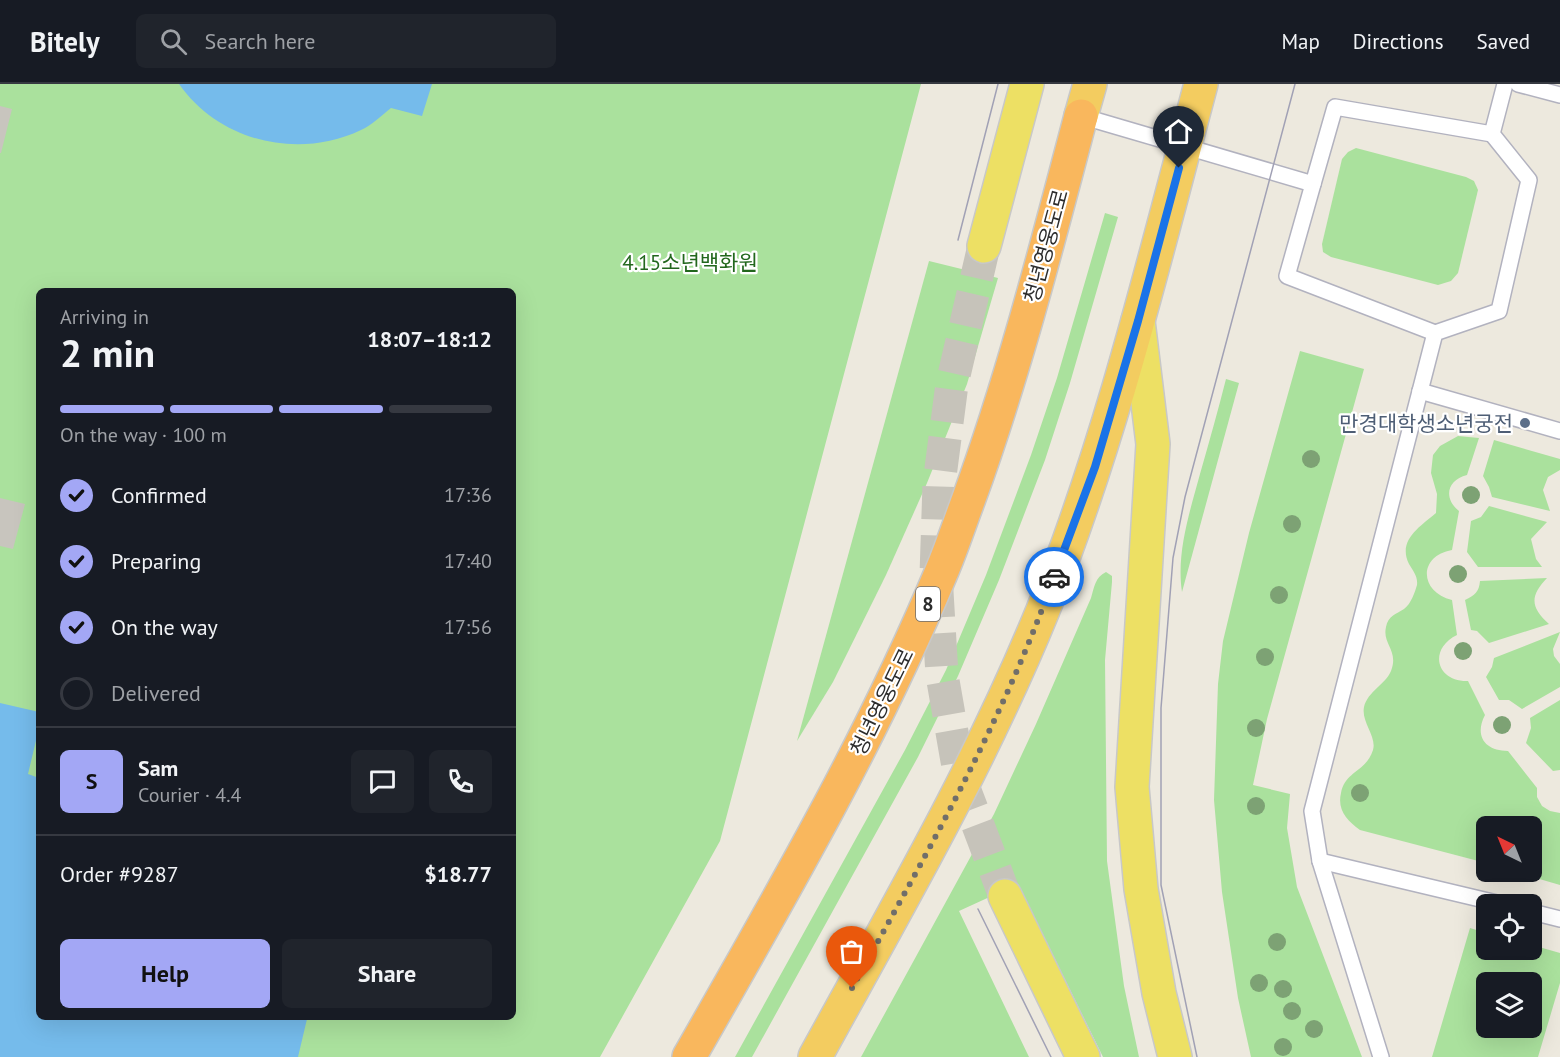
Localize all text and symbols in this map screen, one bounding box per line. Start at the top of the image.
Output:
search box [136,14,556,68]
text: Bitely [30,23,100,60]
icon: search [157,25,190,58]
text: Search here [205,27,316,55]
text: Map [1281,28,1320,55]
text: Directions [1353,28,1444,55]
text: Saved [1477,28,1530,55]
pin [1153,106,1204,168]
icon: home [1162,115,1195,148]
street label: 청년영웅도로 [1018,187,1074,305]
park label: 4.15소년백화원 [622,249,758,276]
text: Arriving in [60,304,149,330]
text: 18:07–18:12 [367,325,492,353]
text: 2 min [60,327,155,378]
place label: 만경대학생소년궁전 [1339,410,1513,437]
marker: 만경대학생소년궁전 [1518,416,1532,430]
text: On the way · 100 m [60,422,227,448]
icon: check [60,479,93,512]
text: Confirmed [111,481,207,509]
text: 17:36 [444,482,492,508]
icon: check [60,545,93,578]
text: Preparing [111,547,201,575]
courier [1024,547,1084,607]
text: 17:40 [444,548,492,574]
icon: car [1038,561,1071,594]
road number: 8 [916,587,940,621]
icon: check [60,611,93,644]
text: On the way [111,613,218,641]
text: 17:56 [444,614,492,640]
street label: 청년영웅도로 [844,644,920,760]
text: Delivered [111,679,201,707]
button: chat [351,750,414,813]
button: phone [429,750,492,813]
text: Sam [138,754,178,782]
text: S [86,767,97,795]
text: Courier · 4.4 [138,782,241,808]
north arrow [1476,816,1542,882]
map controls [1476,816,1542,1038]
text: Order #9287 [60,860,179,888]
text: $18.77 [424,860,492,888]
button: locate [1476,894,1542,960]
pin [826,926,877,988]
icon: bag [835,935,868,968]
button: Help [60,939,270,1008]
button: Share [282,939,492,1008]
button: layers [1476,972,1542,1038]

